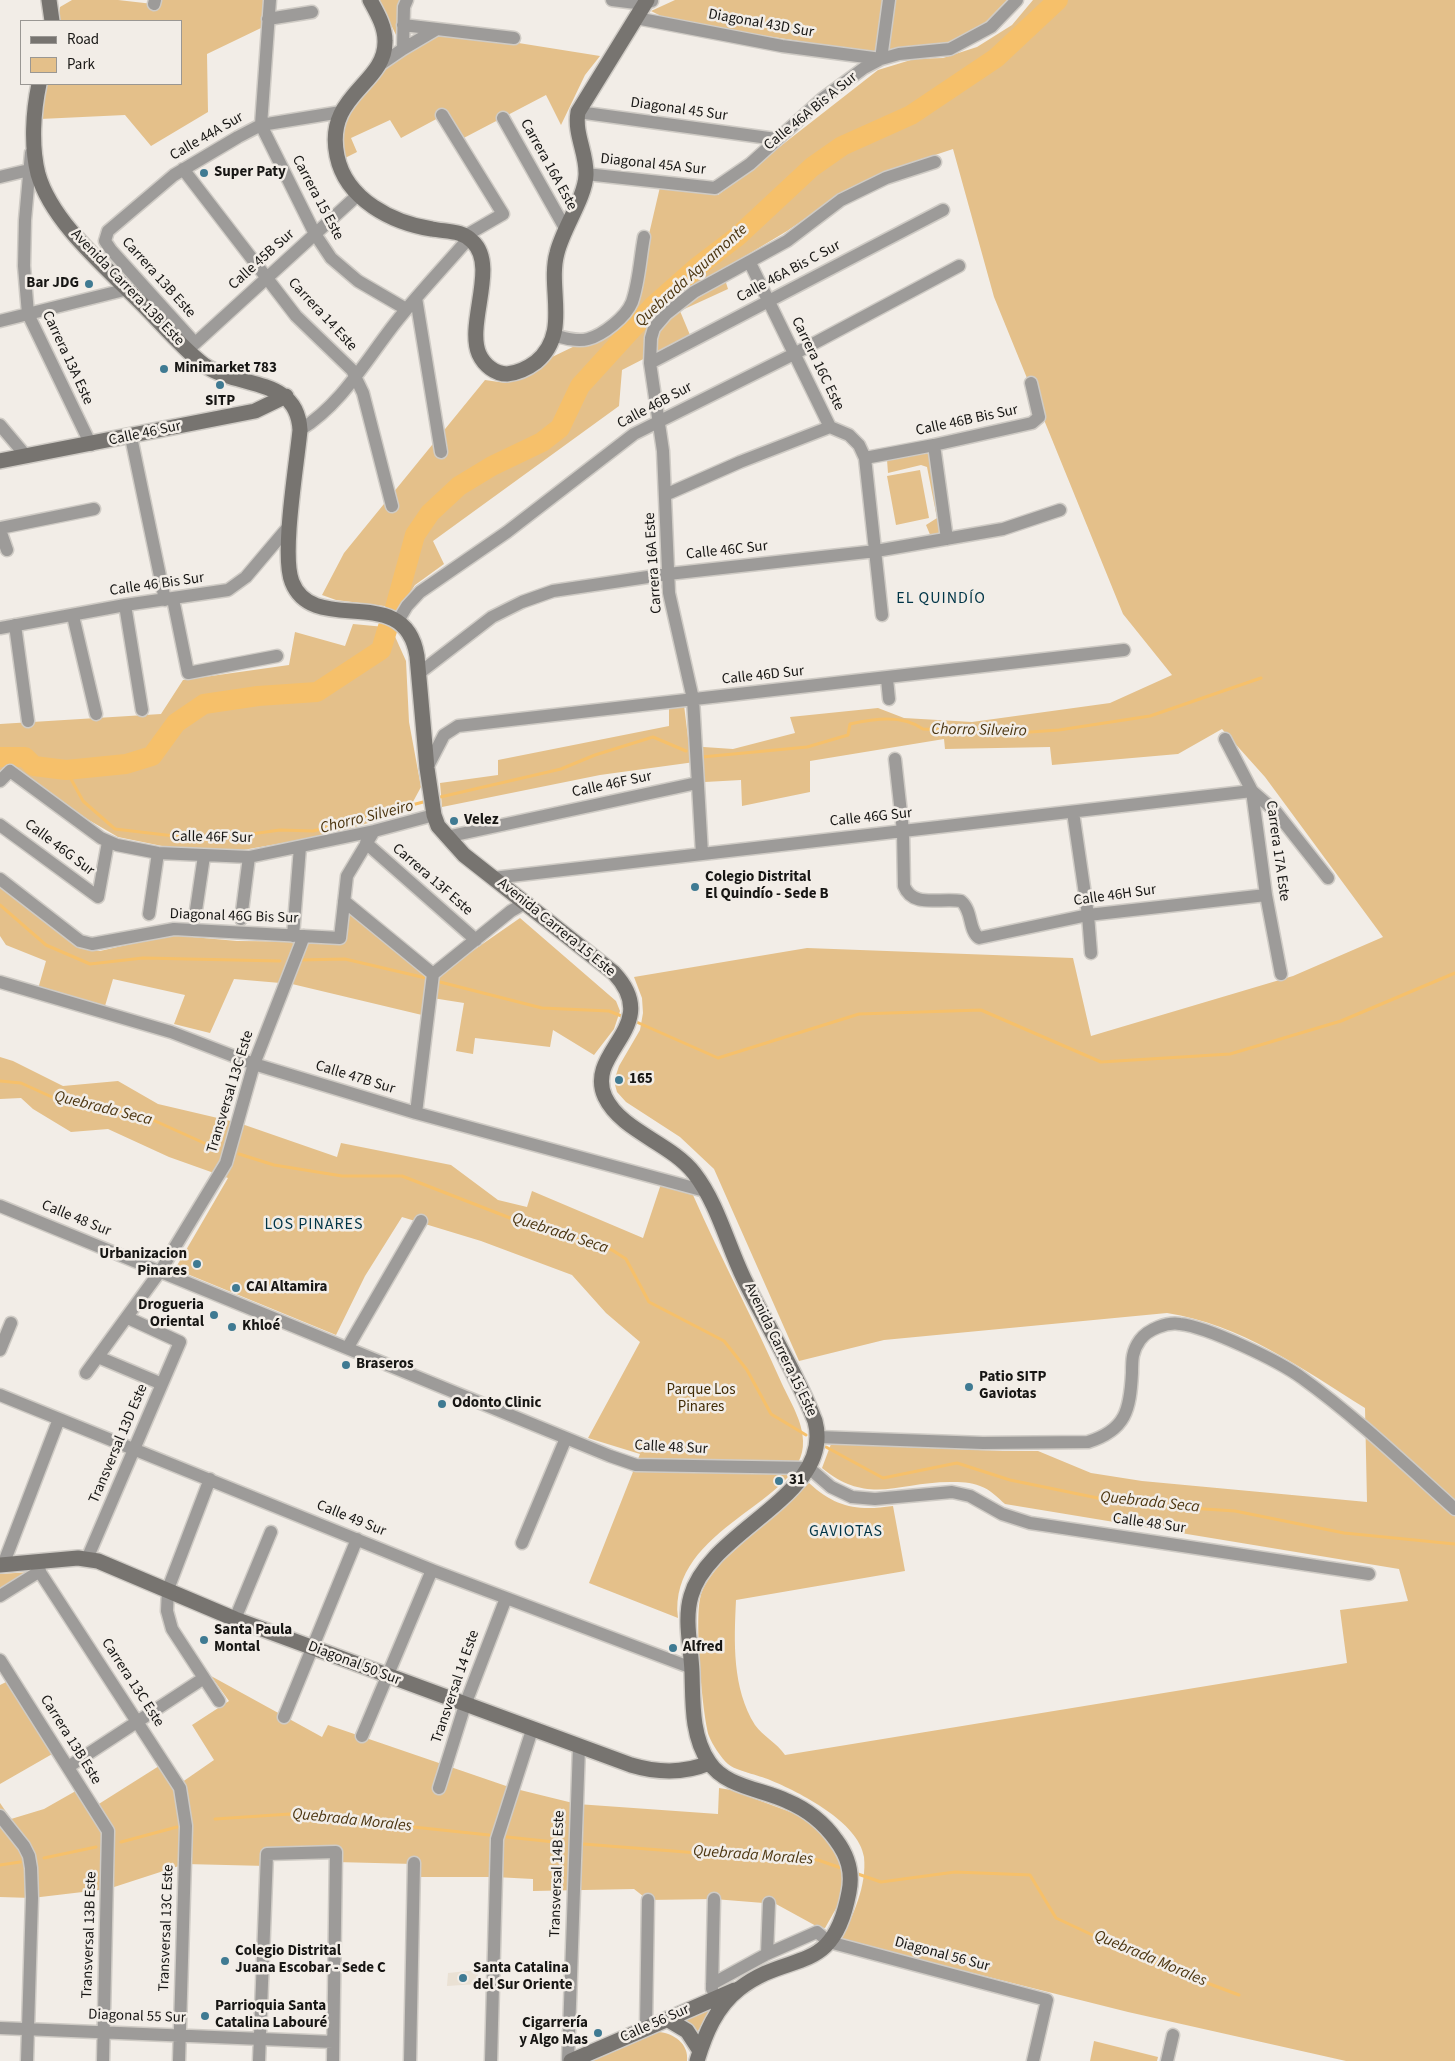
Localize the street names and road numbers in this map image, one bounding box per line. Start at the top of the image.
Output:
street label: Diagonal 43D Sur [707,6,815,42]
street label: Calle 46A Bis A Sur [761,69,861,155]
street label: Diagonal 45 Sur [629,94,729,126]
street label: Calle 44A Sur [167,109,247,165]
street label: Carrera 16A Este [516,116,580,214]
street label: Diagonal 45A Sur [599,151,707,179]
street label: Carrera 15 Este [287,153,347,243]
street label: Avenida Carrera 13B Este [67,226,187,350]
street label: Calle 45B Sur [225,226,299,294]
street label: Carrera 13B Este [117,234,199,322]
street label: Calle 46A Bis C Sur [734,237,844,307]
street label: Carrera 14 Este [284,275,360,355]
street label: Carrera 13A Este [37,308,97,408]
street label: Carrera 16C Este [787,314,847,414]
street label: Calle 46B Sur [614,379,696,433]
street label: Calle 46B Bis Sur [914,401,1020,441]
street label: Calle 46 Sur [107,418,183,450]
street label: Carrera 16A Este [641,512,667,614]
street label: Calle 46C Sur [685,538,769,564]
street label: Calle 46 Bis Sur [109,569,205,601]
street label: Calle 46D Sur [721,663,805,689]
street label: Calle 46F Sur [571,768,653,802]
street label: Carrera 17A Este [1261,799,1293,903]
street label: Calle 46G Sur [829,805,913,831]
street label: Calle 46G Sur [21,816,97,880]
street label: Calle 46F Sur [171,828,253,848]
street label: Carrera 13F Este [388,840,476,920]
street label: Avenida Carrera 15 Este [493,875,619,981]
street label: Calle 46H Sur [1073,881,1157,911]
street label: Diagonal 46G Bis Sur [169,906,299,928]
street label: Transversal 13C Este [204,1029,258,1155]
street label: Calle 47B Sur [313,1057,397,1099]
street label: Calle 48 Sur [39,1197,113,1241]
street label: Avenida Carrera 15 Este [740,1280,820,1420]
street label: Transversal 13D Este [86,1382,152,1506]
street label: Calle 48 Sur [634,1437,708,1459]
street label: Calle 49 Sur [314,1497,388,1541]
street label: Calle 48 Sur [1111,1510,1187,1538]
street label: Transversal 14 Este [428,1628,484,1746]
street label: Carrera 13C Este [97,1635,167,1731]
street label: Diagonal 50 Sur [305,1638,403,1690]
street label: Carrera 13B Este [35,1692,105,1788]
street label: Transversal 14B Este [547,1810,569,1938]
street label: Transversal 13C Este [156,1864,178,1992]
street label: Transversal 13B Este [79,1871,101,1999]
street label: Diagonal 56 Sur [892,1934,992,1976]
street label: Calle 56 Sur [618,2001,692,2047]
street label: Diagonal 55 Sur [88,2006,186,2028]

